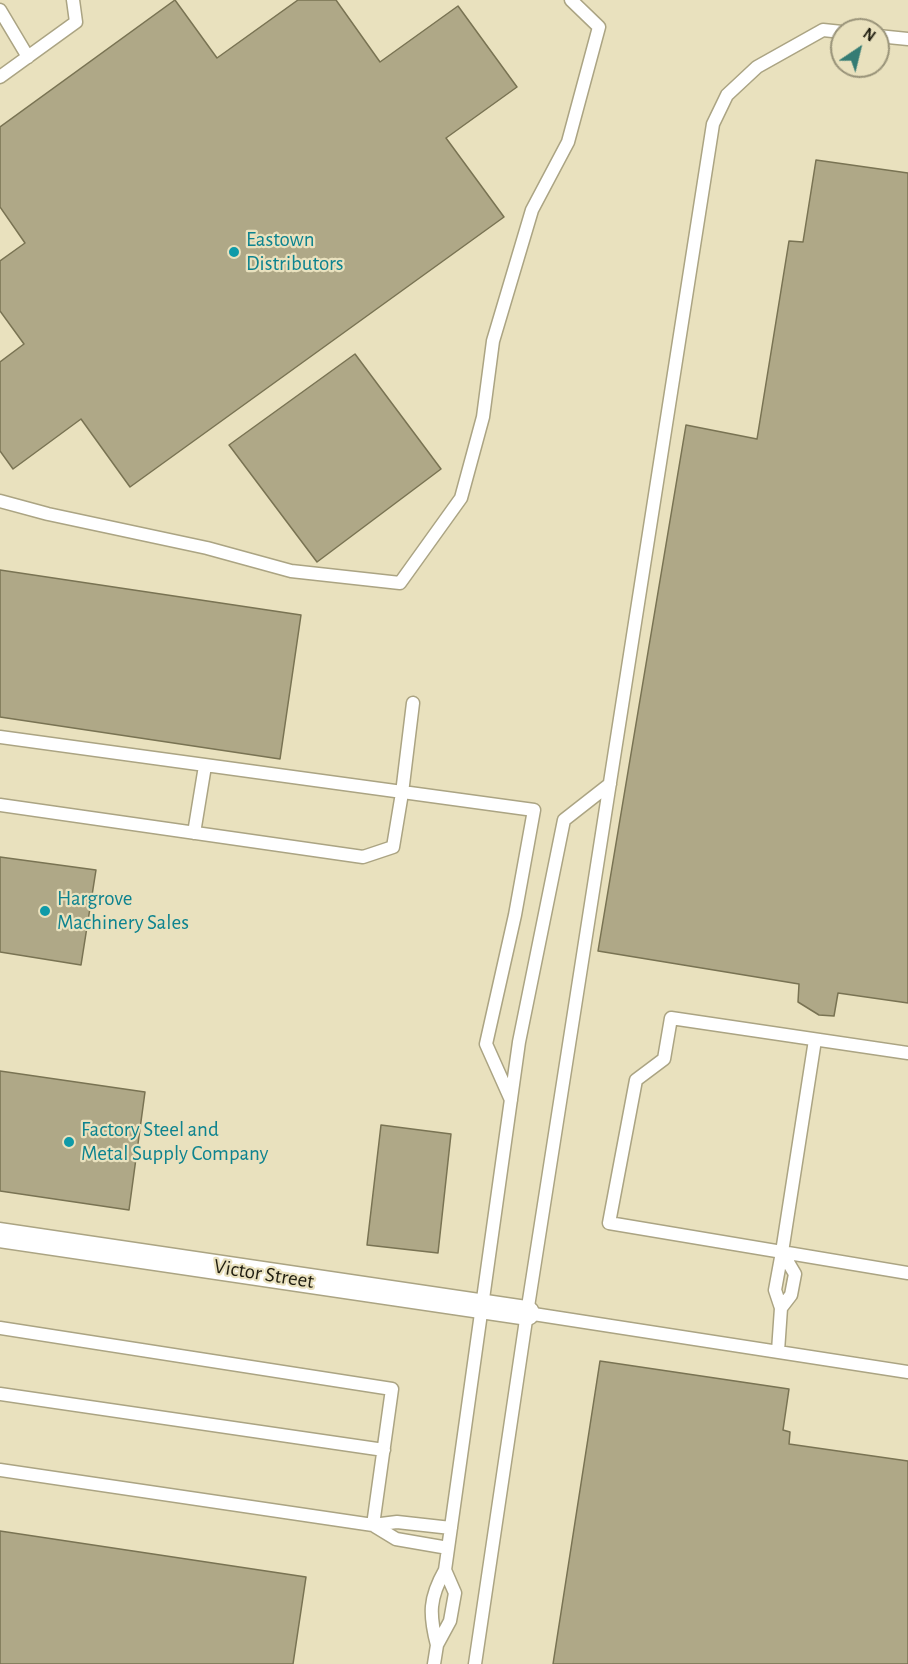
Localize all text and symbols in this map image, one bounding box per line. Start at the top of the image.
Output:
north arrow [830,18,890,78]
text: N [860,25,878,45]
place label: Eastown Distributors [246,227,344,277]
marker: Eastown Distributors [227,245,241,259]
place label: Hargrove Machinery Sales [57,886,189,936]
marker: Hargrove Machinery Sales [38,904,52,918]
place label: Factory Steel and Metal Supply Company [81,1117,268,1167]
marker: Factory Steel and Metal Supply Company [62,1135,76,1149]
street label: Victor Street [212,1254,316,1294]

